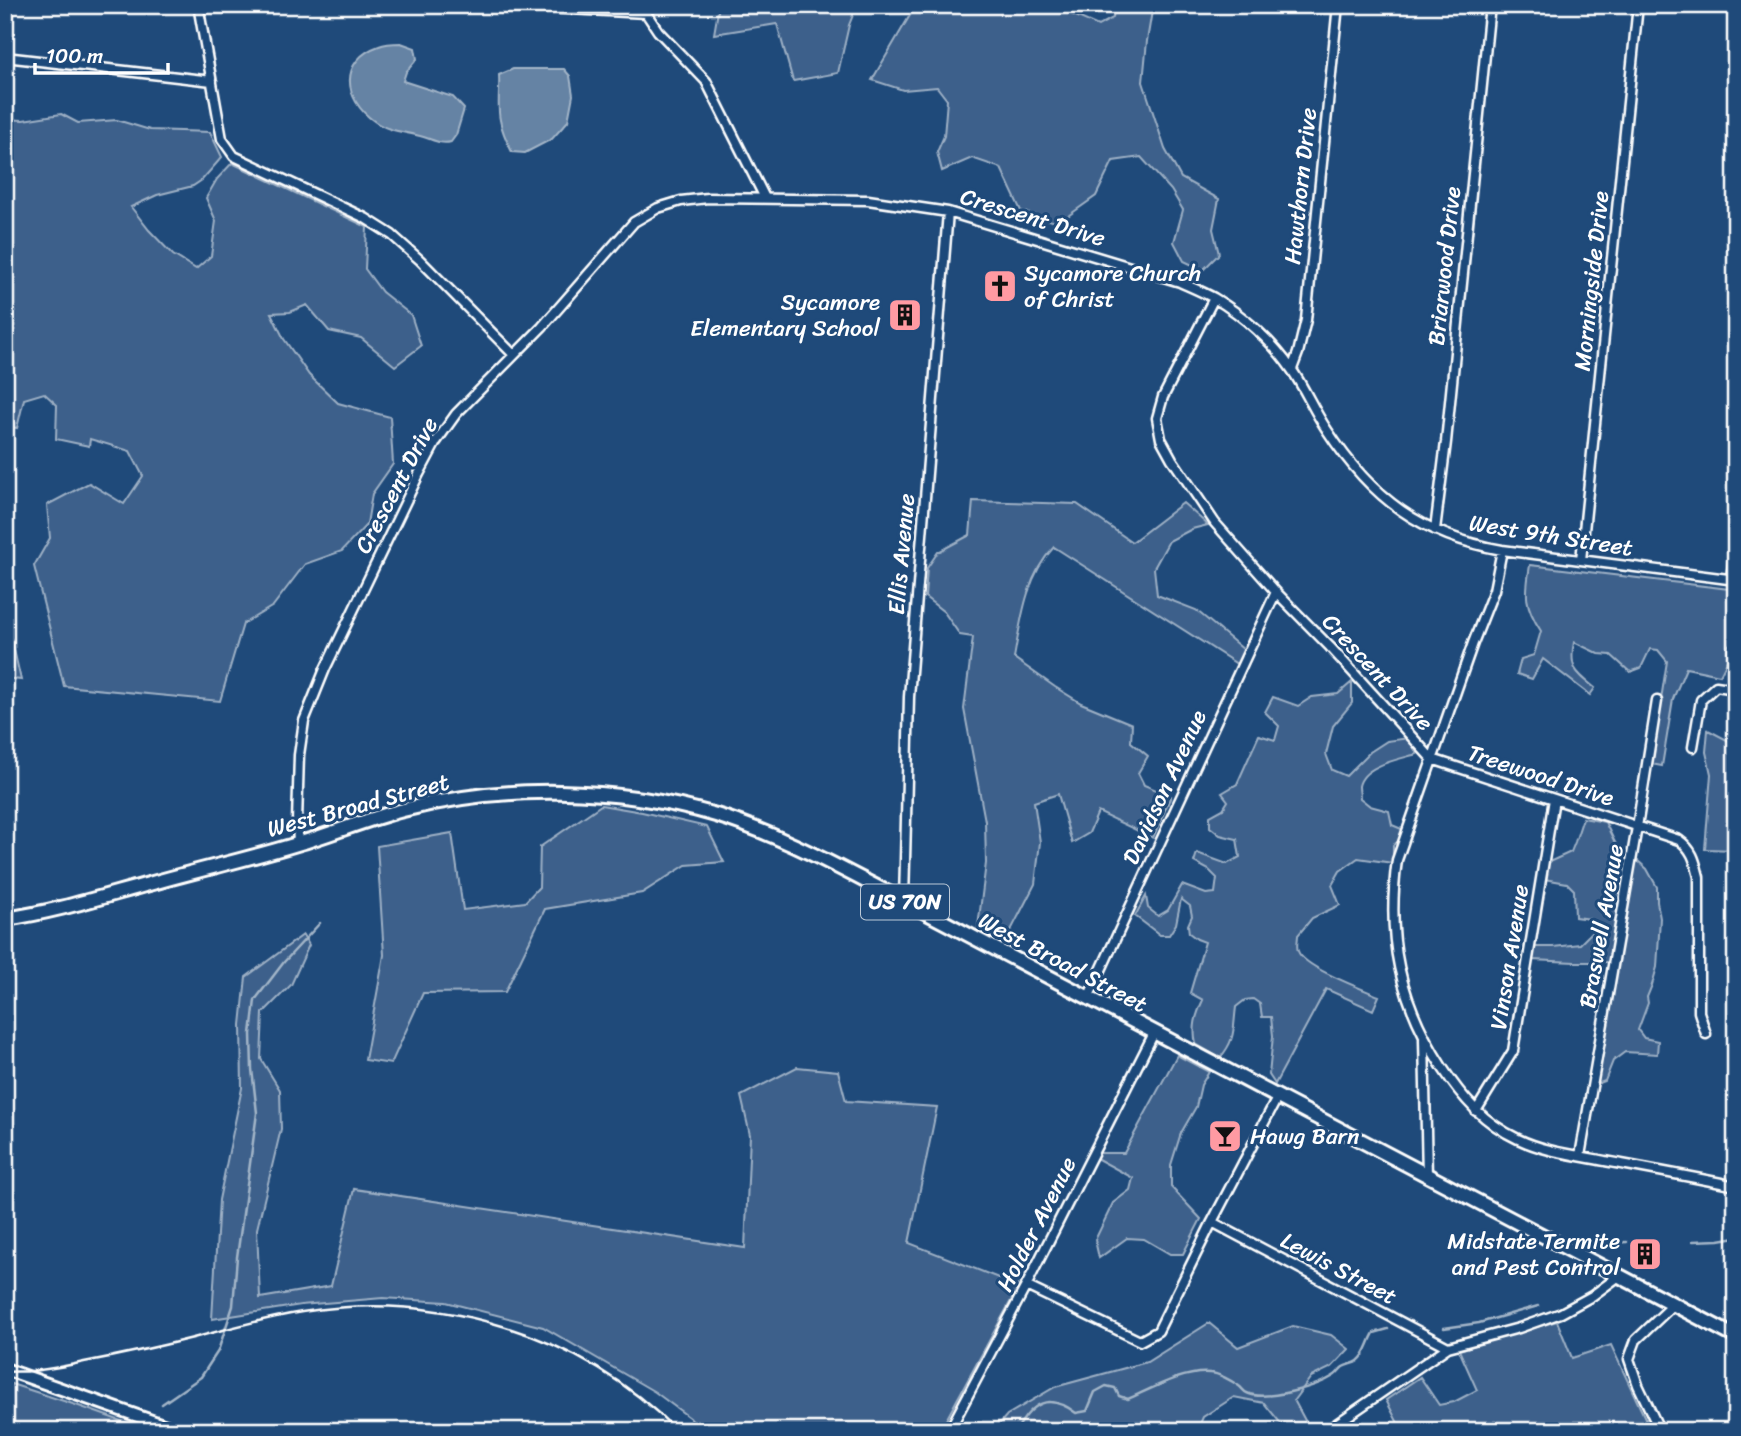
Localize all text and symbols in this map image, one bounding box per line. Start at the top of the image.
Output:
scale bar [35,32,168,76]
text: 100 m [46,37,103,75]
street label: Hawthorn Drive [1272,105,1329,266]
street label: Crescent Drive [955,176,1111,259]
street label: Briarwood Drive [1416,185,1473,348]
street label: Morningside Drive [1562,189,1621,373]
place label: Sycamore Church of Christ [1024,253,1201,320]
church icon: Sycamore Church of Christ [981,267,1019,305]
place label: Sycamore Elementary School [690,282,880,349]
building icon: Sycamore Elementary School [886,296,924,334]
street label: Crescent Drive [343,409,450,561]
street label: Ellis Avenue [876,491,927,616]
street label: West 9th Street [1466,502,1636,569]
street label: Crescent Drive [1312,604,1444,741]
street label: Davidson Avenue [1111,703,1218,872]
street label: Treewood Drive [1462,732,1620,818]
street label: West Broad Street [262,761,454,850]
street label: Braswell Avenue [1567,840,1636,1012]
street label: Vinson Avenue [1478,881,1541,1033]
road number: US 70N [861,884,949,920]
street label: West Broad Street [971,900,1155,1024]
place label: Hawg Barn [1250,1116,1359,1157]
bar icon: Hawg Barn [1206,1117,1244,1155]
street label: Holder Avenue [985,1149,1088,1299]
street label: Lewis Street [1273,1220,1405,1316]
place label: Midstate Termite and Pest Control [1447,1221,1620,1288]
building icon: Midstate Termite and Pest Control [1626,1235,1664,1273]

